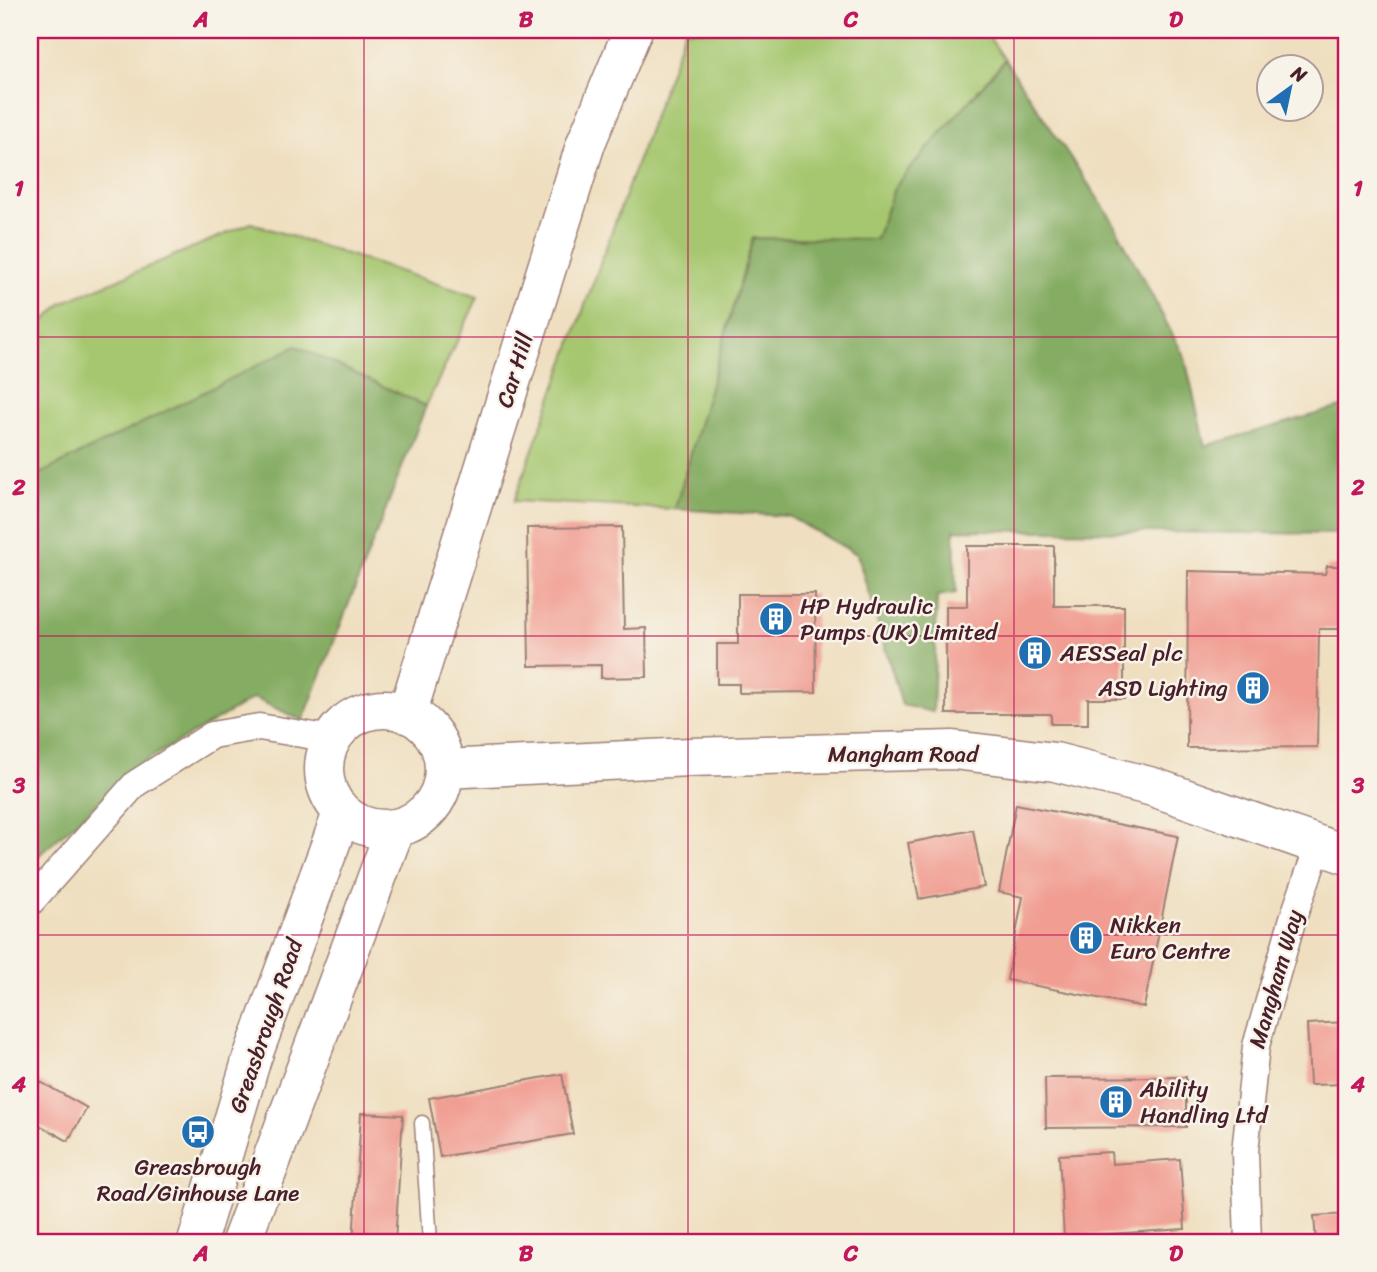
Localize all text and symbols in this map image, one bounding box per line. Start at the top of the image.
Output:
text: A [192,0,209,40]
text: B [519,0,534,40]
text: C [843,0,859,40]
text: D [1169,0,1184,40]
north arrow [1254,52,1324,122]
text: N [1284,56,1314,92]
text: 1 [14,168,24,209]
text: 1 [1353,168,1363,209]
street label: Car Hill [484,327,546,413]
text: 2 [11,467,26,508]
text: 2 [1350,467,1365,508]
place label: HP Hydraulic Pumps (UK) Limited [800,586,999,653]
building icon: HP Hydraulic Pumps (UK) Limited [757,600,795,638]
place label: AESSeal plc [1059,633,1183,674]
building icon: AESSeal plc [1016,634,1054,672]
place label: ASD Lighting [1097,668,1228,709]
building icon: ASD Lighting [1234,669,1272,707]
street label: Mangham Road [828,734,980,775]
text: 3 [12,765,26,806]
text: 3 [1351,765,1365,806]
place label: Nikken Euro Centre [1110,905,1231,972]
street label: Mangham Way [1237,905,1315,1053]
building icon: Nikken Euro Centre [1067,919,1105,957]
street label: Greasbrough Road [217,931,316,1119]
text: 4 [11,1064,27,1105]
text: 4 [1350,1064,1366,1105]
place label: Ability Handling Ltd [1139,1069,1269,1136]
building icon: Ability Handling Ltd [1097,1083,1135,1121]
bus stop icon: Greasbrough Road/Ginhouse Lane [179,1113,217,1151]
place label: Greasbrough Road/Ginhouse Lane [97,1147,299,1214]
text: A [192,1233,209,1272]
text: B [519,1233,534,1272]
text: C [843,1233,859,1272]
text: D [1169,1233,1184,1272]

